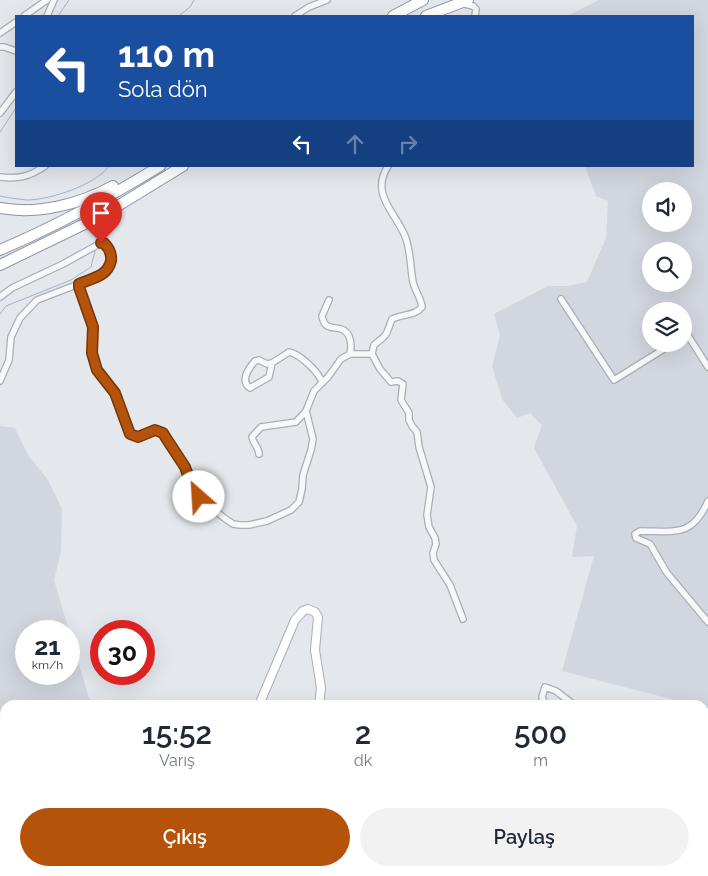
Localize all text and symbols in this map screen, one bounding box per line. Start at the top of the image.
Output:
text: 110 m [118,34,215,75]
icon: left [35,35,100,100]
text: Sola dön [118,76,208,102]
icon: left [288,130,316,158]
icon: ahead [341,130,369,158]
icon: right [394,130,422,158]
map controls [642,182,692,352]
button: sound [642,182,692,232]
pin [80,192,122,243]
icon: arrive [87,199,115,227]
button: search [642,242,692,292]
button: layers [642,302,692,352]
position arrow [172,470,224,522]
speed limit sign: 30 [90,620,155,685]
text: 21 [34,631,61,661]
text: km/h [32,658,63,672]
text: 15:52 [142,716,212,751]
text: 2 [355,716,371,751]
text: 500 [514,716,567,751]
text: Varış [159,751,195,770]
text: dk [354,751,372,770]
text: m [533,751,548,770]
button: Çıkış [20,808,350,866]
button: Paylaş [360,808,689,866]

